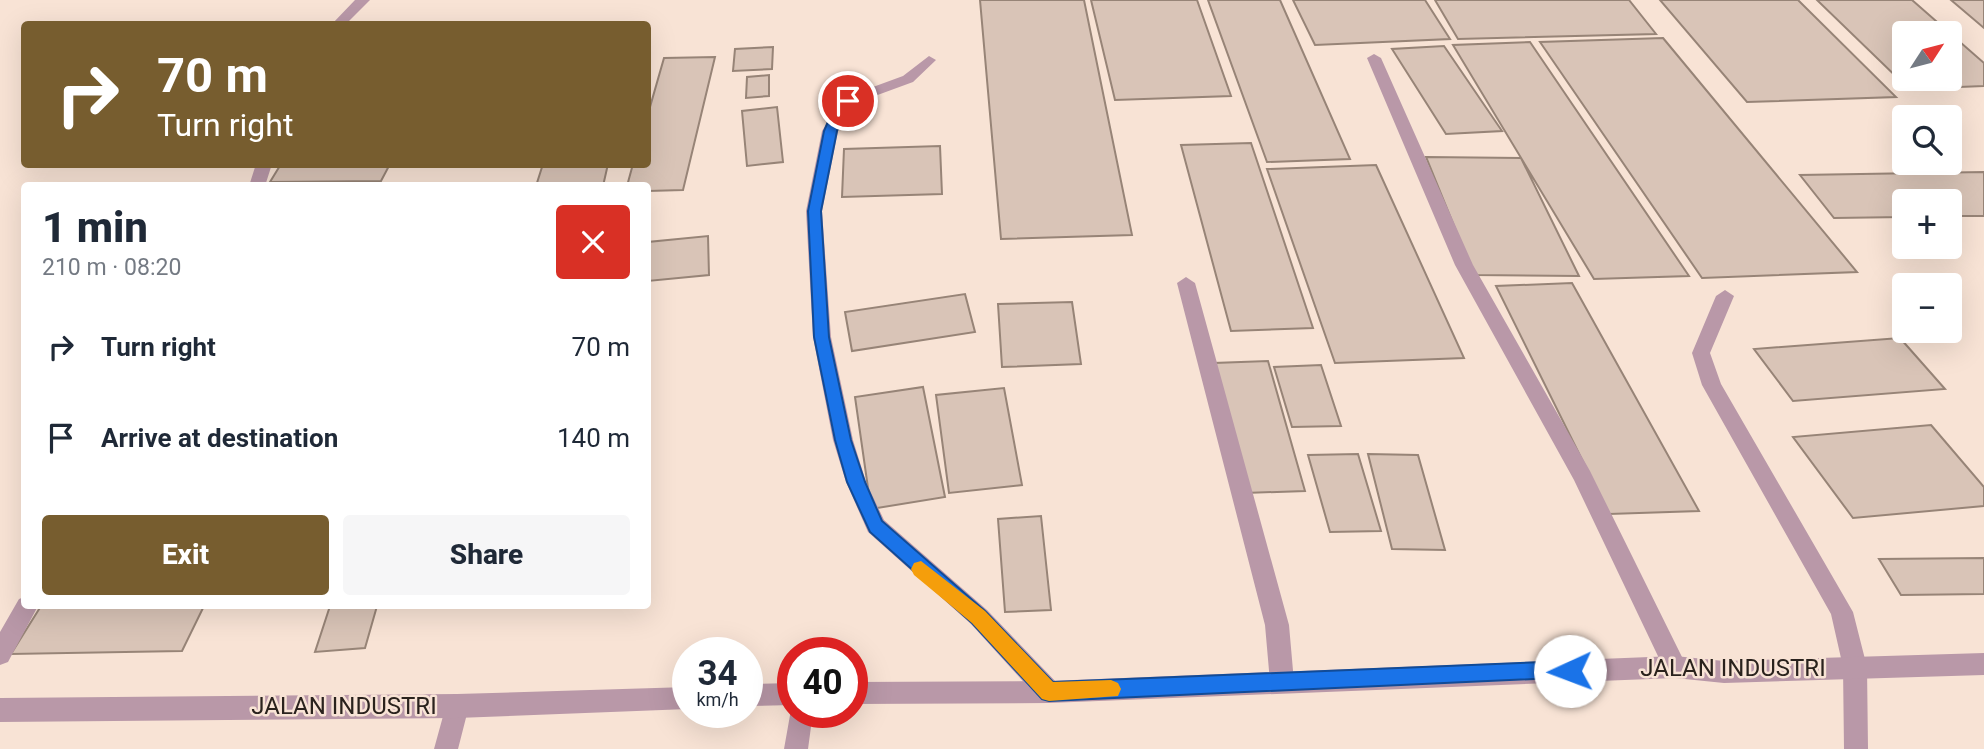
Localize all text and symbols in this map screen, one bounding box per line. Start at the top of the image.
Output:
north arrow [1892,21,1962,91]
map controls [1892,21,1962,343]
text: 70 m [157,47,268,104]
icon: right [42,49,133,140]
pin [818,71,878,131]
icon: arrive [829,82,867,120]
button: search [1892,105,1962,175]
text: Turn right [157,106,293,144]
button: + [1892,189,1962,259]
text: 1 min [42,203,148,252]
button: close [556,205,630,279]
text: 210 m · 08:20 [42,254,181,281]
button: − [1892,273,1962,343]
icon: right [42,328,80,366]
text: Turn right [101,332,216,362]
text: 70 m [572,332,630,362]
icon: arrive [42,419,80,457]
text: Arrive at destination [101,423,338,453]
text: 140 m [557,423,630,453]
button: Exit [42,515,329,595]
button: Share [343,515,630,595]
position arrow [1533,634,1607,708]
speed limit sign: 40 [777,637,868,728]
text: 34 [697,653,738,694]
street label: JALAN INDUSTRI [1640,654,1826,682]
text: km/h [696,689,739,710]
street label: JALAN INDUSTRI [251,692,437,720]

